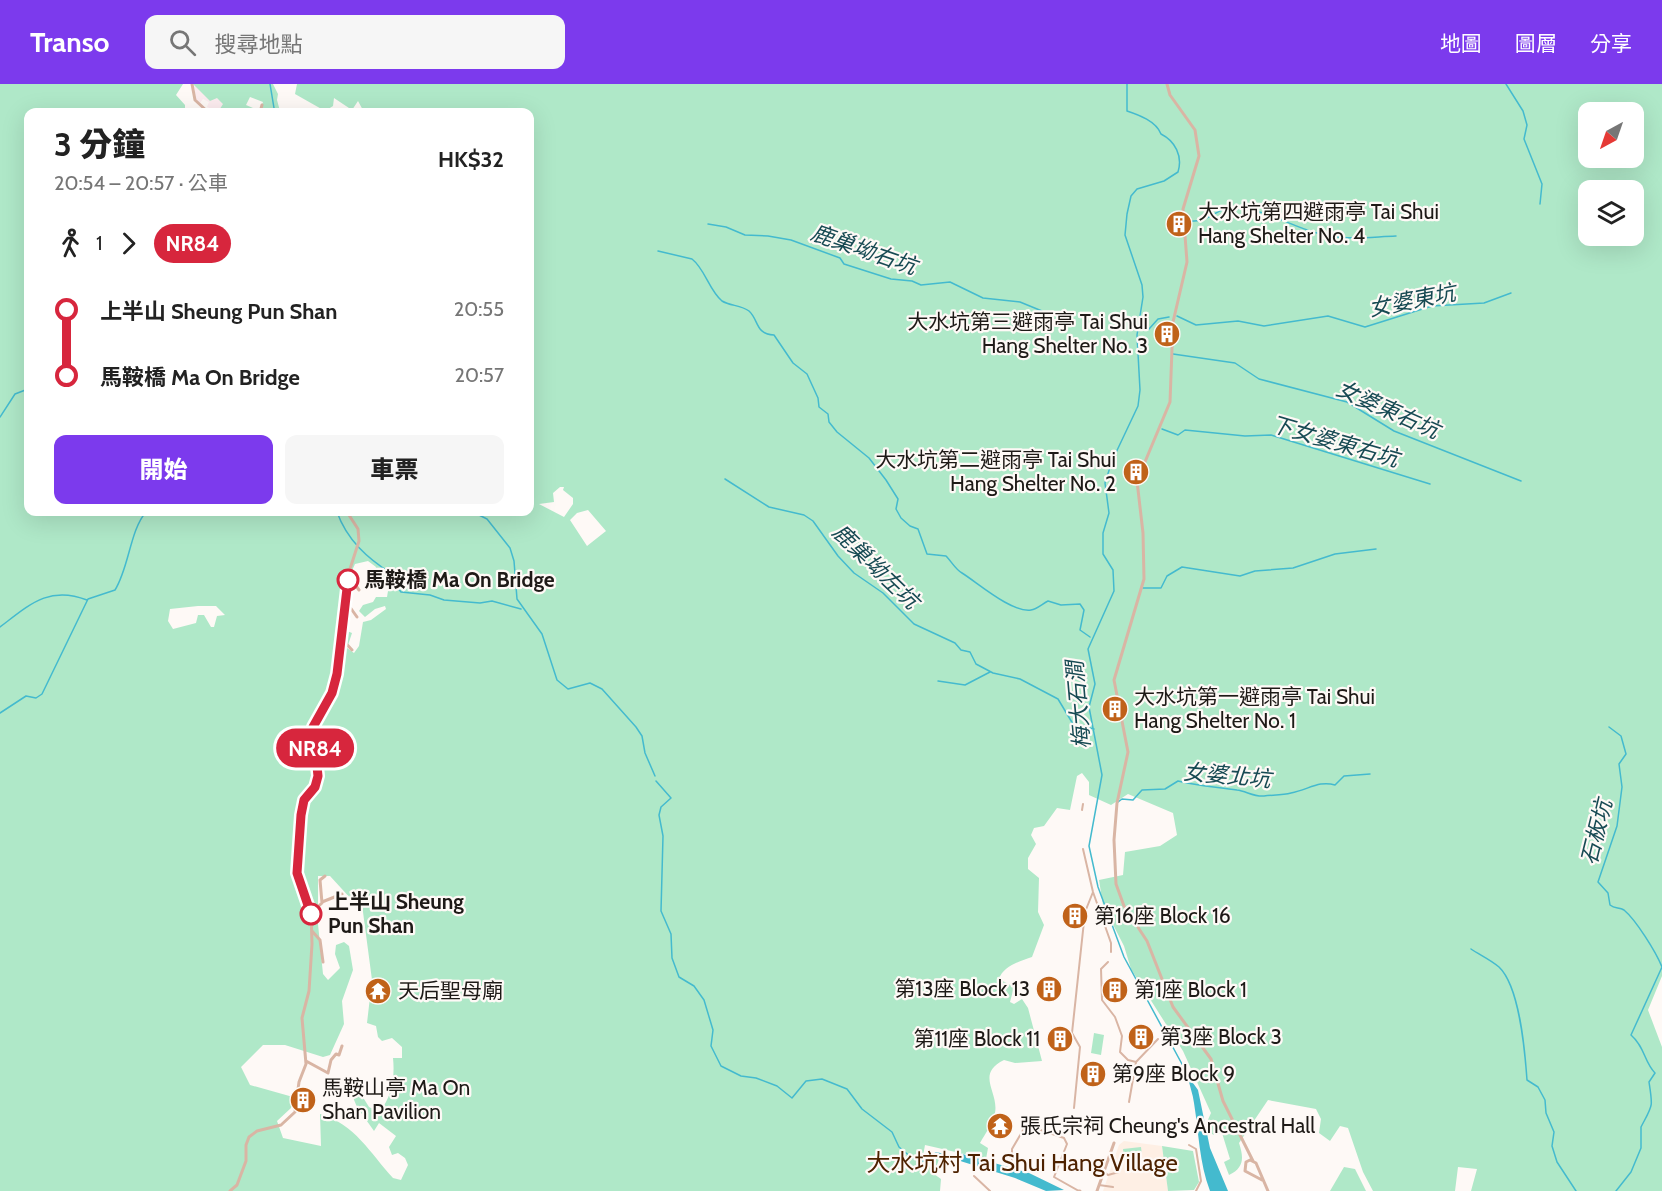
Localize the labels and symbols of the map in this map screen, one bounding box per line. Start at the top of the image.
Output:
north arrow [1578,102,1644,168]
place label: 大水坑第四避雨亭 Tai Shui Hang Shelter No. 4 [1198,199,1439,248]
building icon: 大水坑第四避雨亭 Tai Shui Hang Shelter No. 4 [1164,209,1194,239]
water label: 鹿巢坳右坑 [807,219,923,281]
water label: 女婆東坑 [1366,278,1461,322]
place label: 大水坑第三避雨亭 Tai Shui Hang Shelter No. 3 [907,309,1148,358]
building icon: 大水坑第三避雨亭 Tai Shui Hang Shelter No. 3 [1152,319,1182,349]
water label: 女婆東右坑 [1332,375,1446,445]
water label: 下女婆東右坑 [1268,410,1405,473]
place label: 大水坑第二避雨亭 Tai Shui Hang Shelter No. 2 [875,447,1116,496]
building icon: 大水坑第二避雨亭 Tai Shui Hang Shelter No. 2 [1121,457,1151,487]
water label: 鹿巢坳左坑 [827,518,927,616]
place label: 馬鞍橋 Ma On Bridge [364,567,555,592]
marker: 馬鞍橋 Ma On Bridge [337,569,359,591]
water label: 梅大石澗 [1061,657,1096,750]
place label: 大水坑第一避雨亭 Tai Shui Hang Shelter No. 1 [1134,684,1375,733]
building icon: 大水坑第一避雨亭 Tai Shui Hang Shelter No. 1 [1100,694,1130,724]
line badge: NR84 [273,728,357,768]
water label: 女婆北坑 [1182,758,1275,793]
water label: 石板坑 [1575,794,1618,867]
place label: 上半山 Sheung Pun Shan [328,889,464,938]
building icon: 第16座 Block 16 [1060,901,1090,931]
marker: 上半山 Sheung Pun Shan [300,903,322,925]
place label: 第16座 Block 16 [1094,903,1231,928]
building icon: 第13座 Block 13 [1034,974,1064,1004]
building icon: 第1座 Block 1 [1100,975,1130,1005]
temple icon: 天后聖母廟 [363,976,393,1006]
place label: 第13座 Block 13 [894,976,1030,1001]
place label: 第1座 Block 1 [1134,977,1247,1002]
place label: 天后聖母廟 [398,978,503,1003]
building icon: 第3座 Block 3 [1126,1022,1156,1052]
building icon: 第11座 Block 11 [1045,1024,1075,1054]
place label: 第3座 Block 3 [1160,1024,1282,1049]
place label: 第11座 Block 11 [913,1026,1040,1051]
building icon: 第9座 Block 9 [1078,1059,1108,1089]
place label: 第9座 Block 9 [1112,1061,1235,1086]
place label: 馬鞍山亭 Ma On Shan Pavilion [322,1075,470,1124]
building icon: 馬鞍山亭 Ma On Shan Pavilion [288,1085,318,1115]
temple icon: 張氏宗祠 Cheung's Ancestral Hall [985,1111,1015,1141]
place label: 張氏宗祠 Cheung's Ancestral Hall [1020,1113,1315,1138]
district label: 大水坑村 Tai Shui Hang Village [866,1148,1178,1177]

